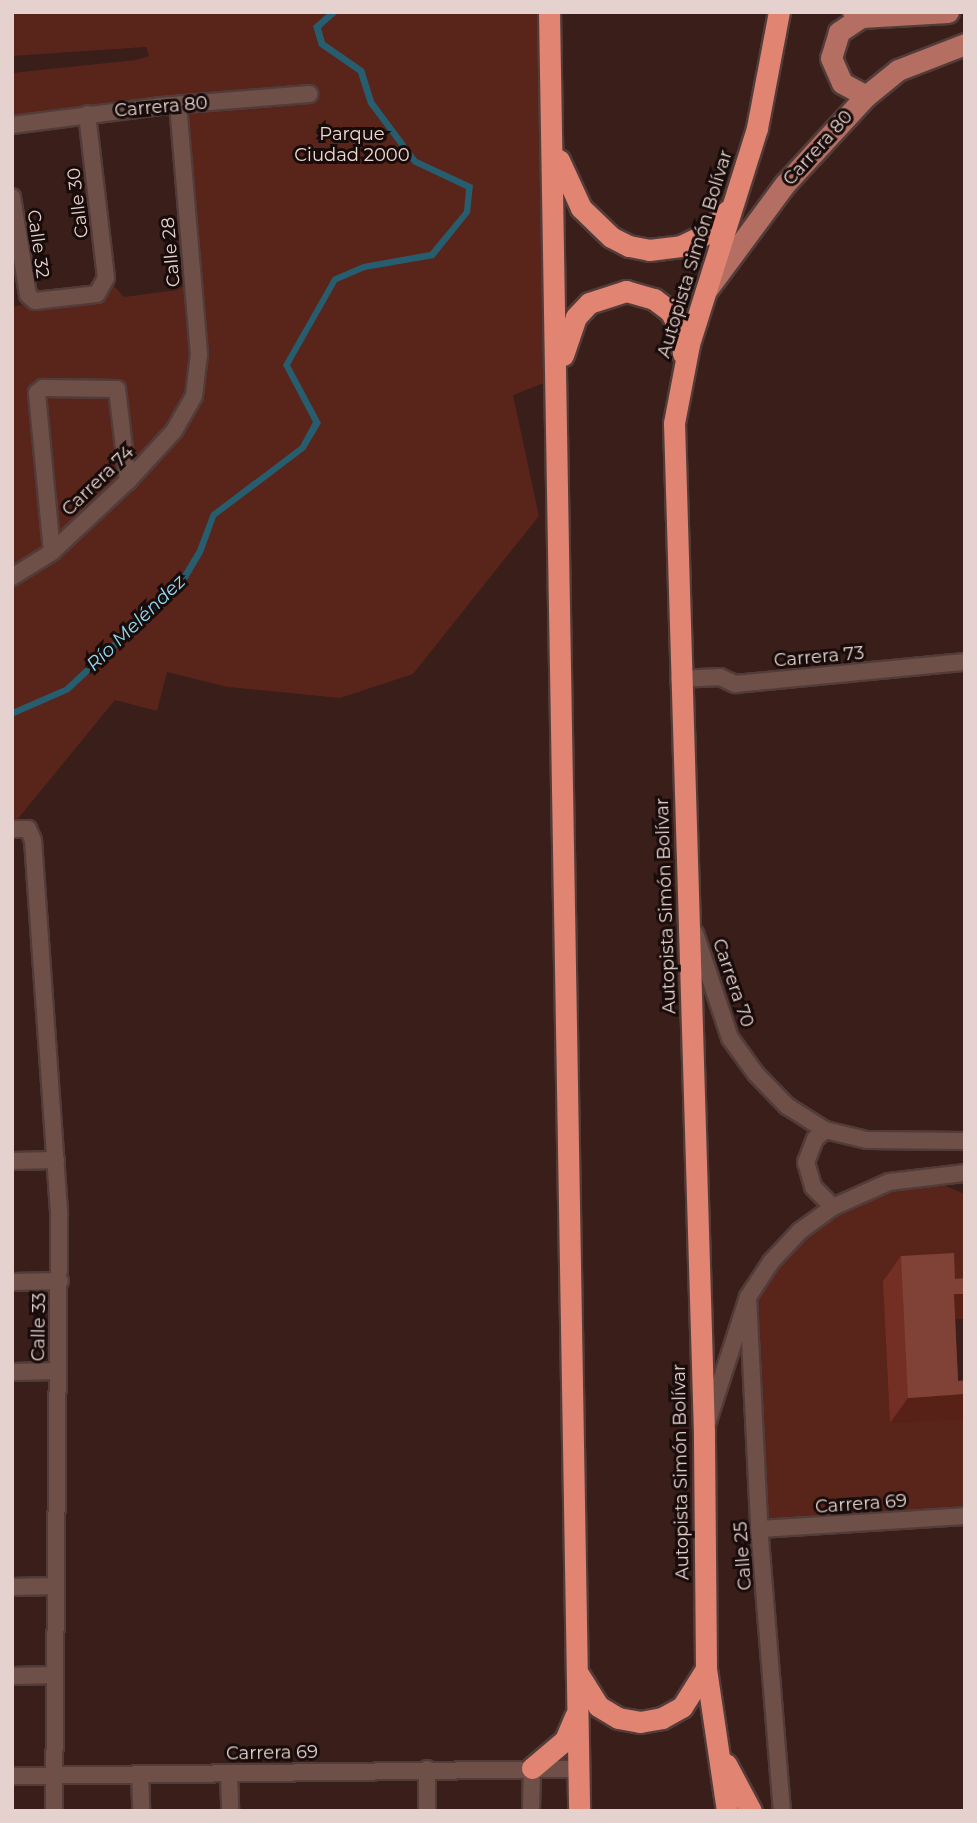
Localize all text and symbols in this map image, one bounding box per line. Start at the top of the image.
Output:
street label: Carrera 80 [114,92,208,122]
street label: Carrera 80 [779,106,857,190]
park label: Parque Ciudad 2000 [294,124,410,166]
street label: Autopista Simón Bolívar [653,147,737,361]
street label: Calle 30 [63,167,93,239]
street label: Calle 32 [23,208,53,280]
street label: Calle 28 [157,216,185,288]
street label: Carrera 74 [58,442,138,520]
water label: Río Meléndez [82,570,190,676]
street label: Carrera 73 [773,642,865,672]
street label: Autopista Simón Bolívar [651,798,681,1014]
street label: Carrera 70 [708,936,758,1030]
street label: Calle 33 [28,1292,50,1362]
street label: Autopista Simón Bolívar [668,1364,694,1580]
street label: Carrera 69 [814,1490,908,1518]
street label: Calle 25 [730,1521,756,1591]
street label: Carrera 69 [226,1741,318,1765]

